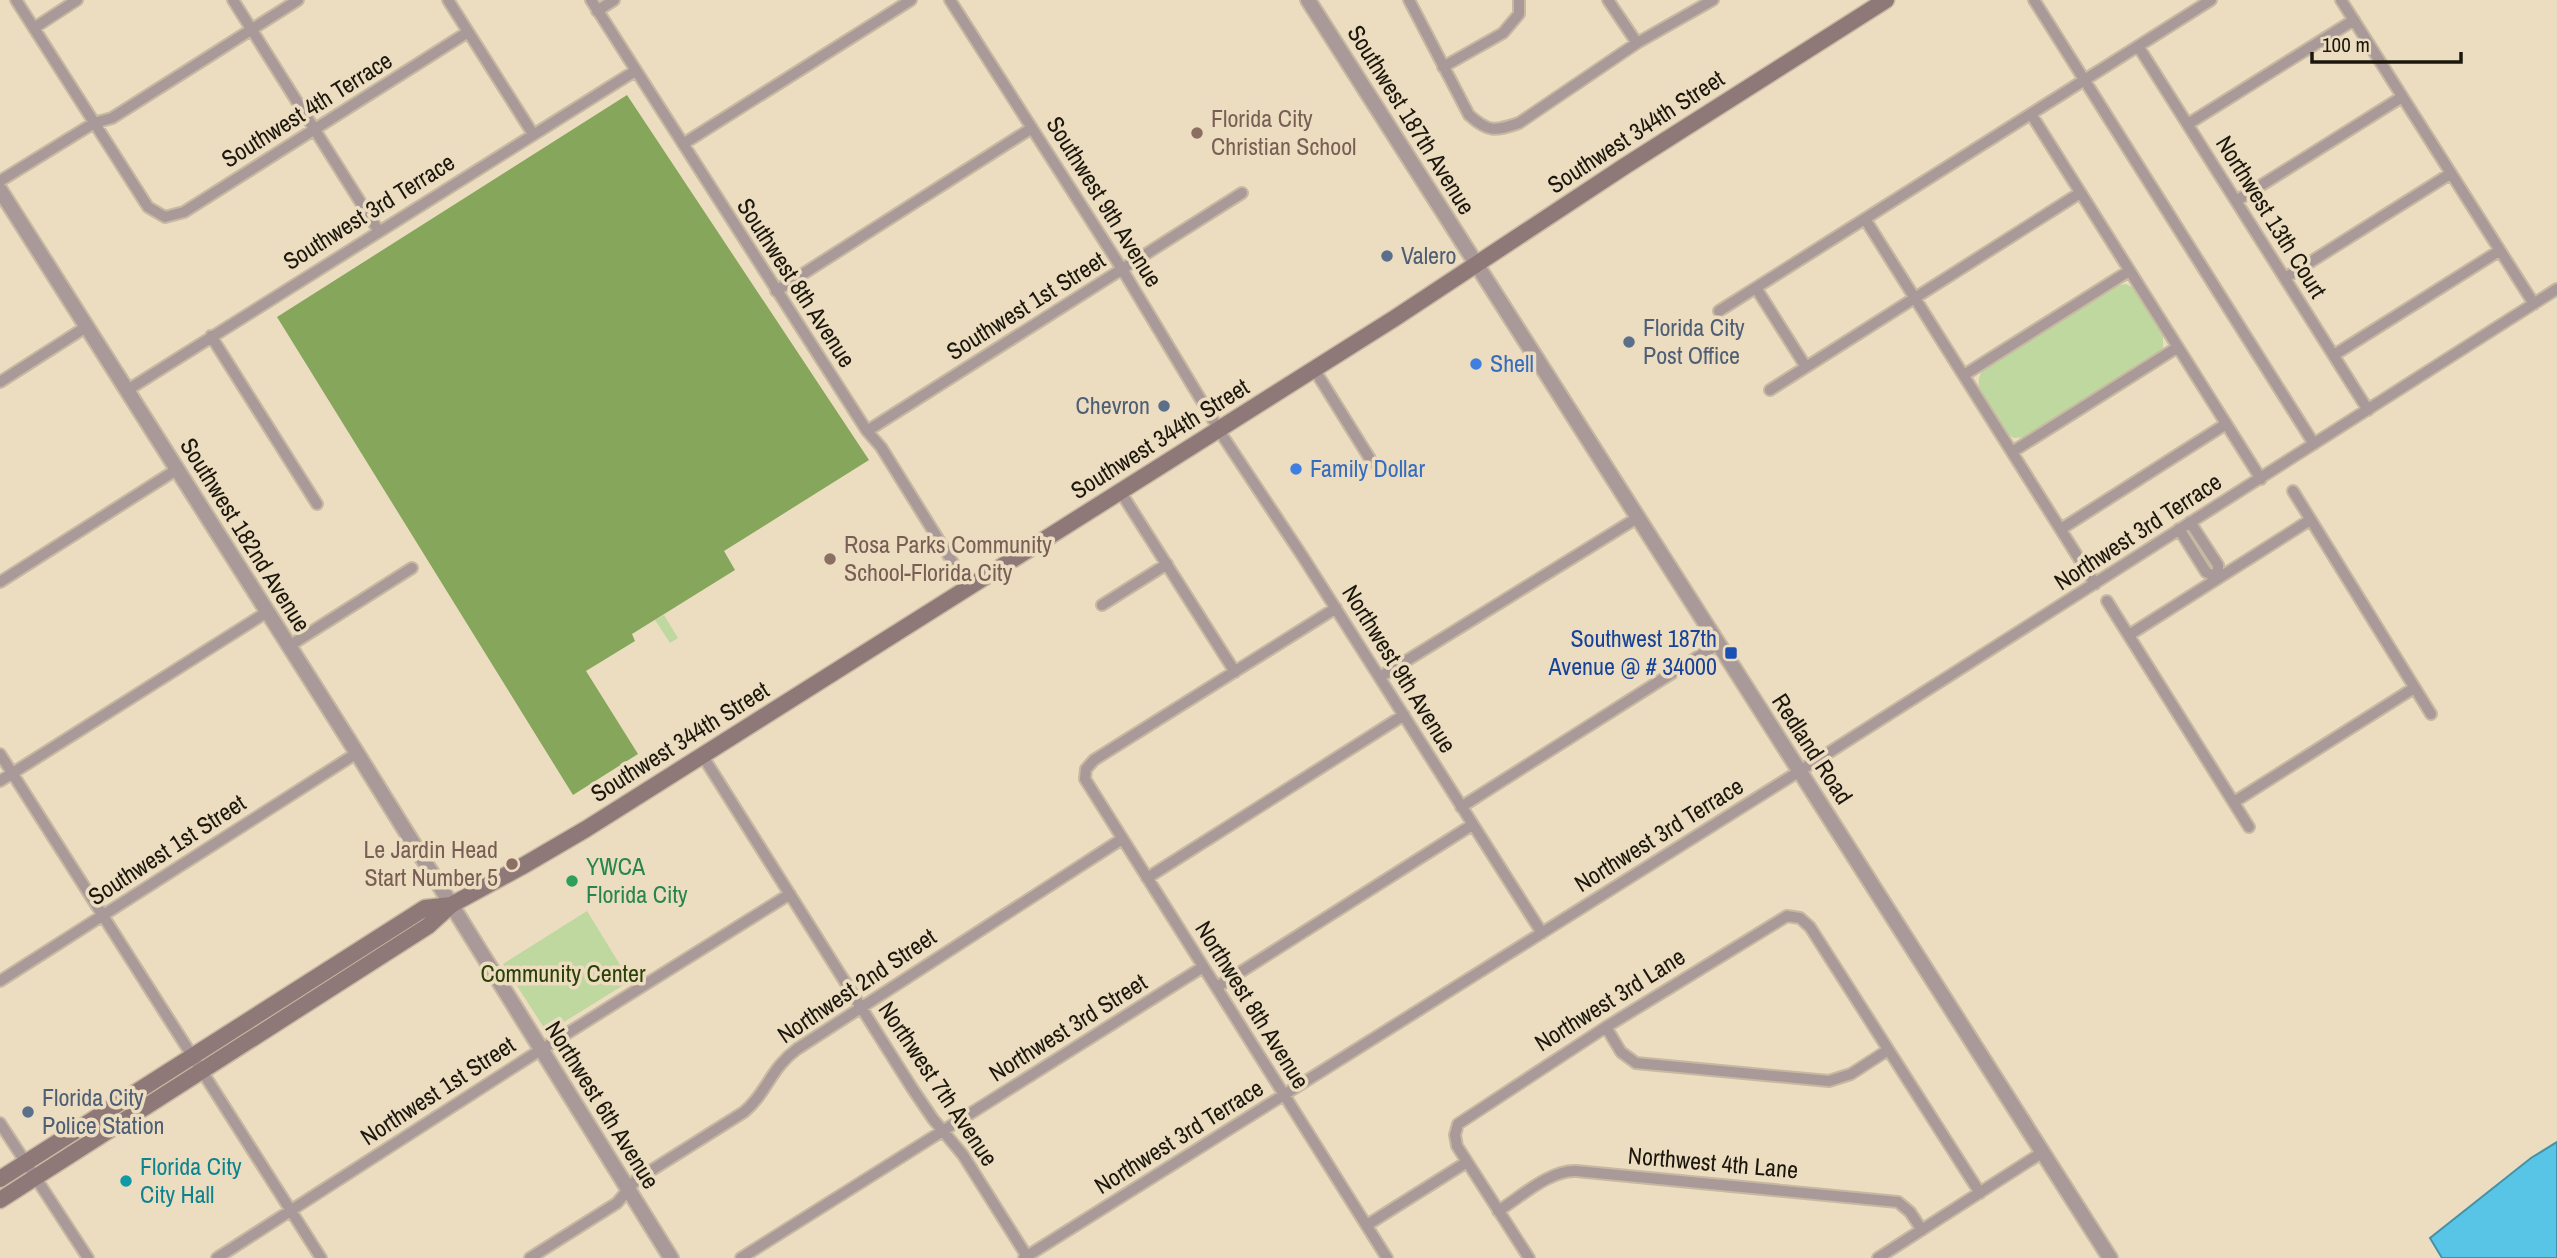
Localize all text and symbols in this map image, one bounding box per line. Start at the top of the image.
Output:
street label: Southwest 187th Avenue [1341,19,1483,220]
scale bar [2312,21,2461,65]
text: 100 m [2322,30,2370,59]
street label: Southwest 4th Terrace [215,44,398,175]
street label: Southwest 344th Street [1541,62,1730,200]
place label: Florida City Christian School [1211,102,1357,162]
street label: Southwest 9th Avenue [1039,110,1170,293]
marker: Florida City Christian School [1189,125,1205,141]
street label: Northwest 13th Court [2209,129,2335,304]
street label: Southwest 3rd Terrace [277,146,460,277]
street label: Southwest 8th Avenue [730,192,864,373]
place label: Valero [1401,239,1456,271]
street label: Southwest 1st Street [940,243,1111,367]
marker: Valero [1379,248,1395,264]
place label: Florida City Post Office [1643,311,1745,371]
marker: Florida City Post Office [1621,334,1637,350]
place label: Shell [1490,347,1534,379]
marker: Shell [1468,356,1484,372]
street label: Southwest 344th Street [1064,370,1255,506]
place label: Chevron [1076,389,1150,421]
marker: Chevron [1156,398,1172,414]
street label: Southwest 182nd Avenue [173,431,318,637]
place label: Family Dollar [1310,452,1425,484]
marker: Family Dollar [1288,461,1304,477]
street label: Northwest 3rd Terrace [2048,465,2227,597]
place label: Rosa Parks Community School-Florida City [844,528,1052,588]
marker: Rosa Parks Community School-Florida City [822,551,838,567]
street label: Northwest 9th Avenue [1335,578,1464,758]
place label: Southwest 187th Avenue @ # 34000 [1548,622,1717,682]
marker: Southwest 187th Avenue @ # 34000 [1723,645,1739,661]
street label: Southwest 344th Street [584,673,775,809]
street label: Redland Road [1765,687,1861,810]
street label: Northwest 3rd Terrace [1568,769,1749,899]
street label: Southwest 1st Street [82,786,252,912]
place label: Le Jardin Head Start Number 5 [363,833,498,893]
place label: YWCA Florida City [586,850,688,910]
marker: Le Jardin Head Start Number 5 [504,856,520,872]
marker: YWCA Florida City [564,873,580,889]
street label: Northwest 8th Avenue [1188,914,1317,1094]
street label: Northwest 2nd Street [771,920,942,1050]
street label: Northwest 3rd Lane [1528,940,1691,1058]
park label: Community Center [480,957,646,989]
street label: Northwest 3rd Street [982,965,1153,1089]
street label: Northwest 7th Avenue [872,995,1006,1172]
street label: Northwest 6th Avenue [538,1014,667,1194]
street label: Northwest 1st Street [354,1028,521,1152]
street label: Northwest 3rd Terrace [1088,1071,1269,1201]
place label: Florida City Police Station [42,1081,165,1141]
marker: Florida City Police Station [20,1104,36,1120]
street label: Northwest 4th Lane [1627,1139,1799,1185]
place label: Florida City City Hall [140,1150,242,1210]
marker: Florida City City Hall [118,1173,134,1189]

